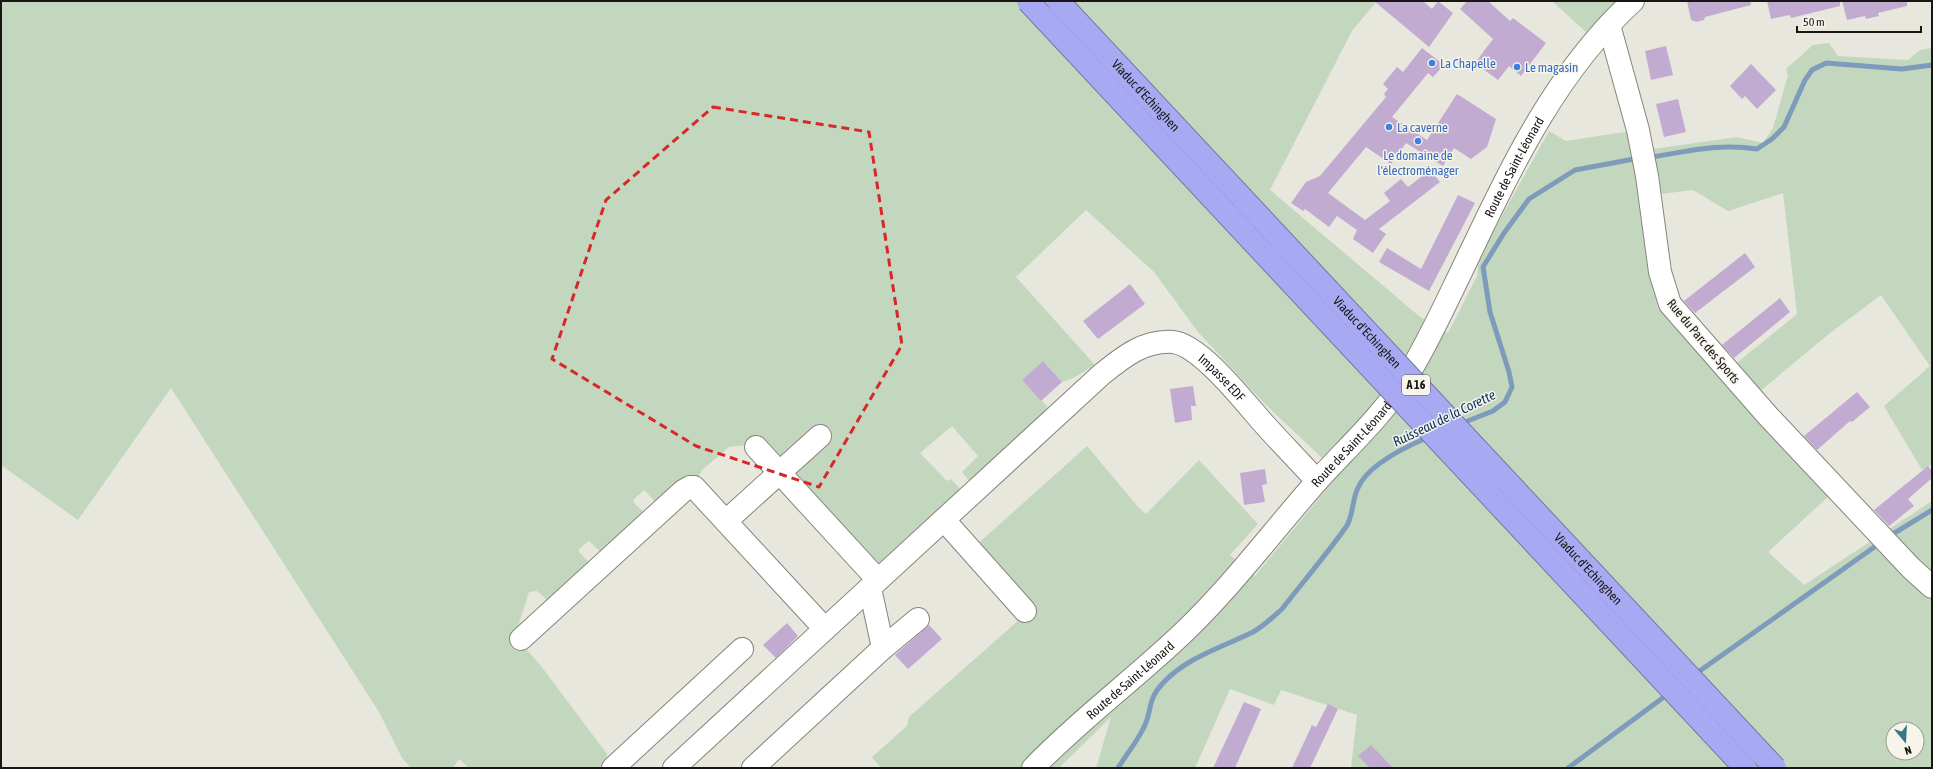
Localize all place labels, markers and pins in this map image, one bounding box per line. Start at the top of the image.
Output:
place label: La Chapelle [1440,56,1496,71]
marker: La Chapelle [1427,58,1437,68]
place label: Le magasin [1525,60,1578,75]
marker: Le magasin [1512,62,1522,72]
place label: La caverne [1397,120,1448,135]
marker: La caverne [1384,122,1394,132]
marker: Le domaine de l'électroménager [1413,136,1423,146]
place label: Le domaine de l'électroménager [1377,148,1459,178]

